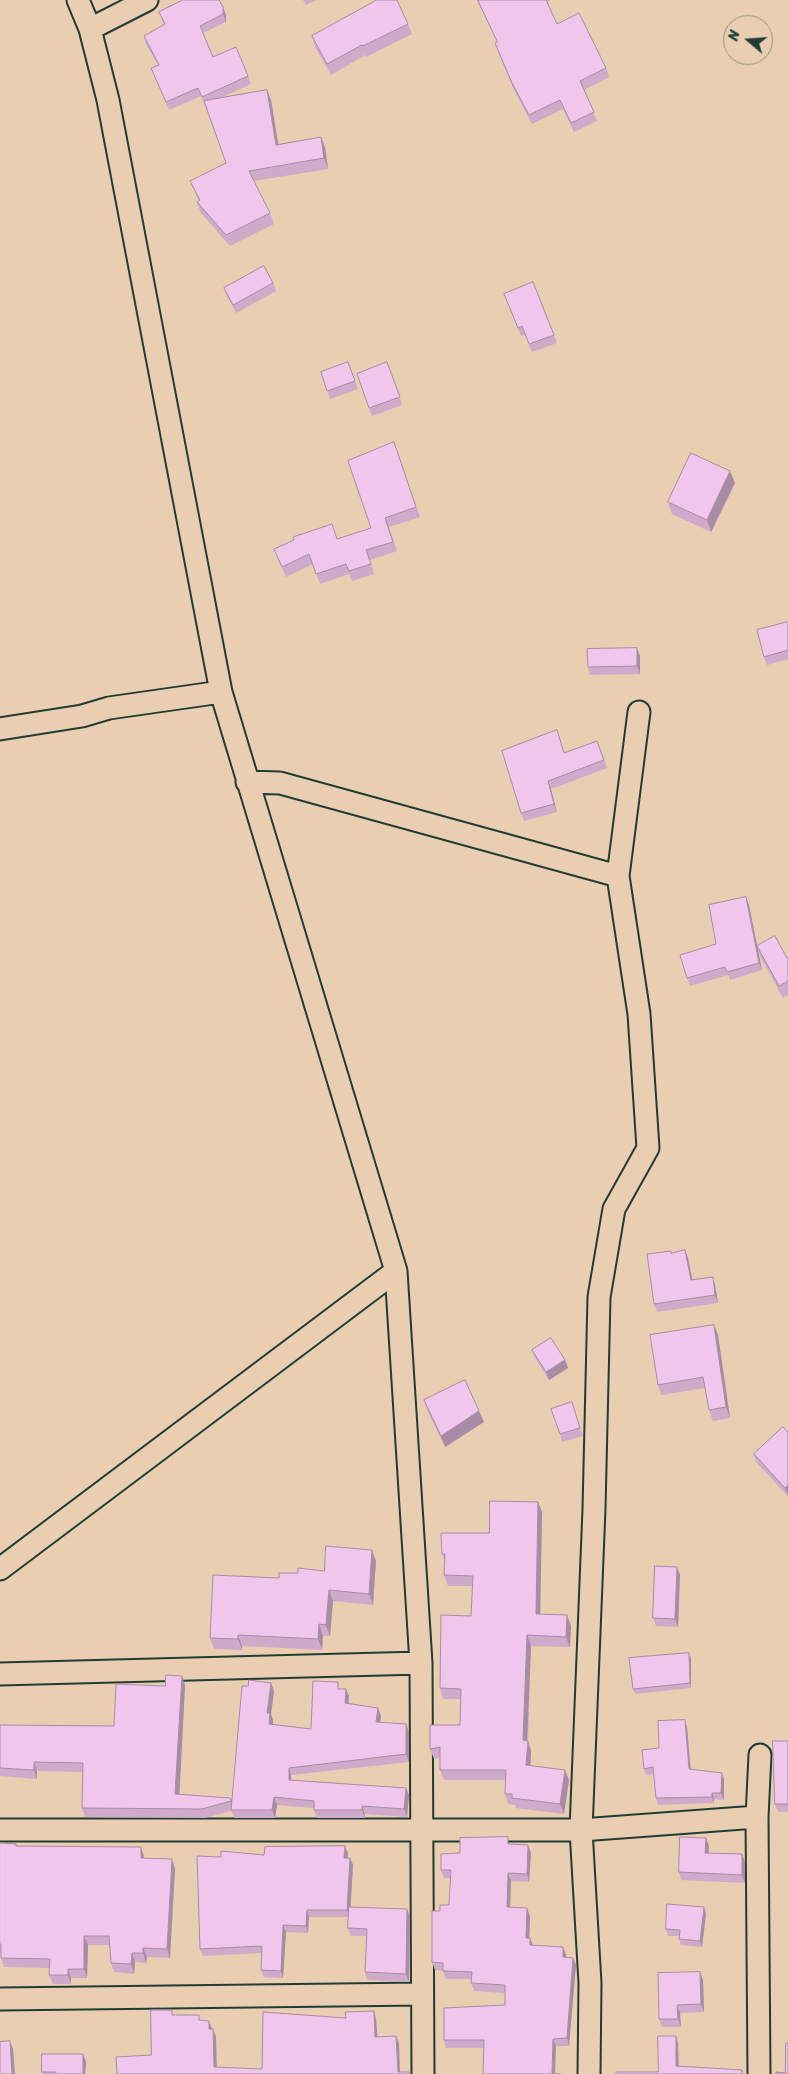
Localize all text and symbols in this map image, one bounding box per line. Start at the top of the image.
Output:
north arrow [723,15,773,65]
text: N [721,27,748,44]

